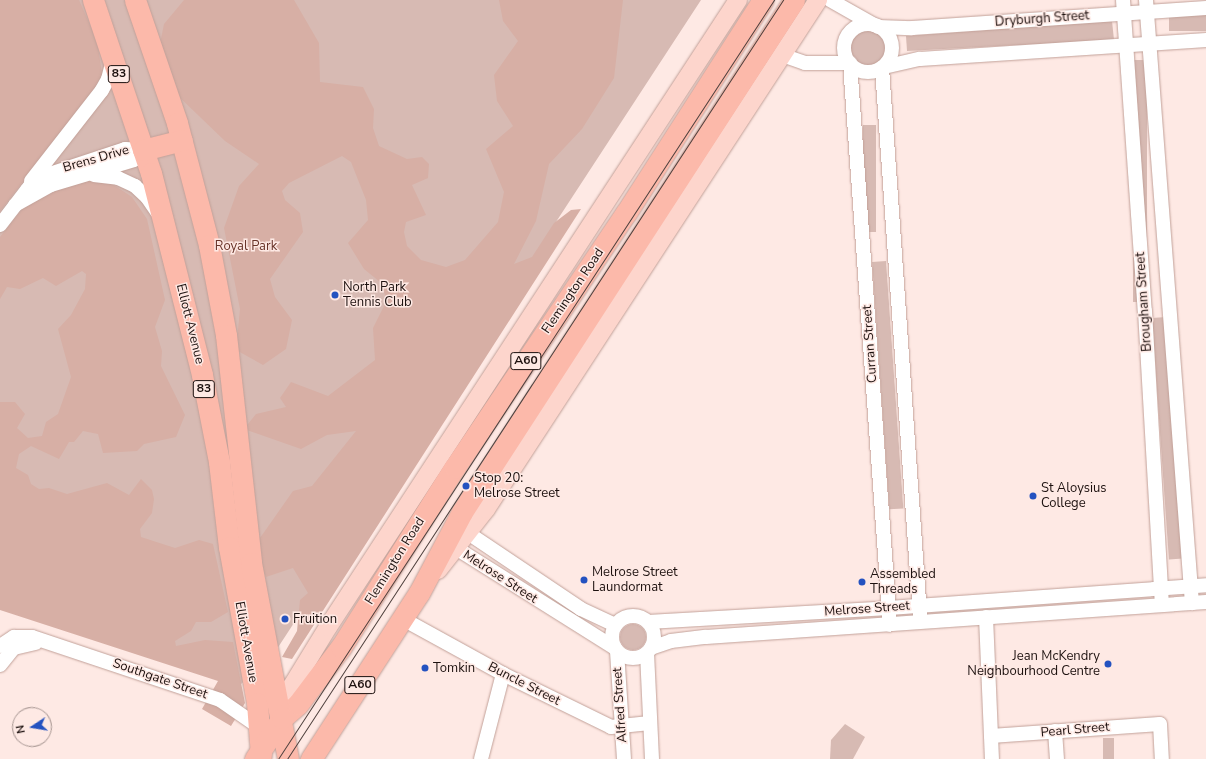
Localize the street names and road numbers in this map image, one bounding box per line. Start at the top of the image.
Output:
street label: Dryburgh Street [994,8,1090,30]
road number: 83 [107,64,131,84]
street label: Brens Drive [61,142,131,176]
street label: Flemington Road [539,245,607,337]
street label: Brougham Street [1133,252,1155,352]
street label: Elliott Avenue [173,282,207,366]
street label: Curran Street [859,304,881,384]
road number: A60 [510,351,542,371]
road number: 83 [192,379,216,399]
street label: Flemington Road [362,515,428,607]
street label: Melrose Street [460,547,540,607]
street label: Melrose Street [824,598,910,620]
street label: Elliott Avenue [231,600,261,684]
street label: Southgate Street [111,655,209,703]
street label: Buncle Street [485,659,563,709]
street label: Alfred Street [610,667,630,743]
road number: A60 [344,675,376,695]
street label: Pearl Street [1040,719,1110,741]

